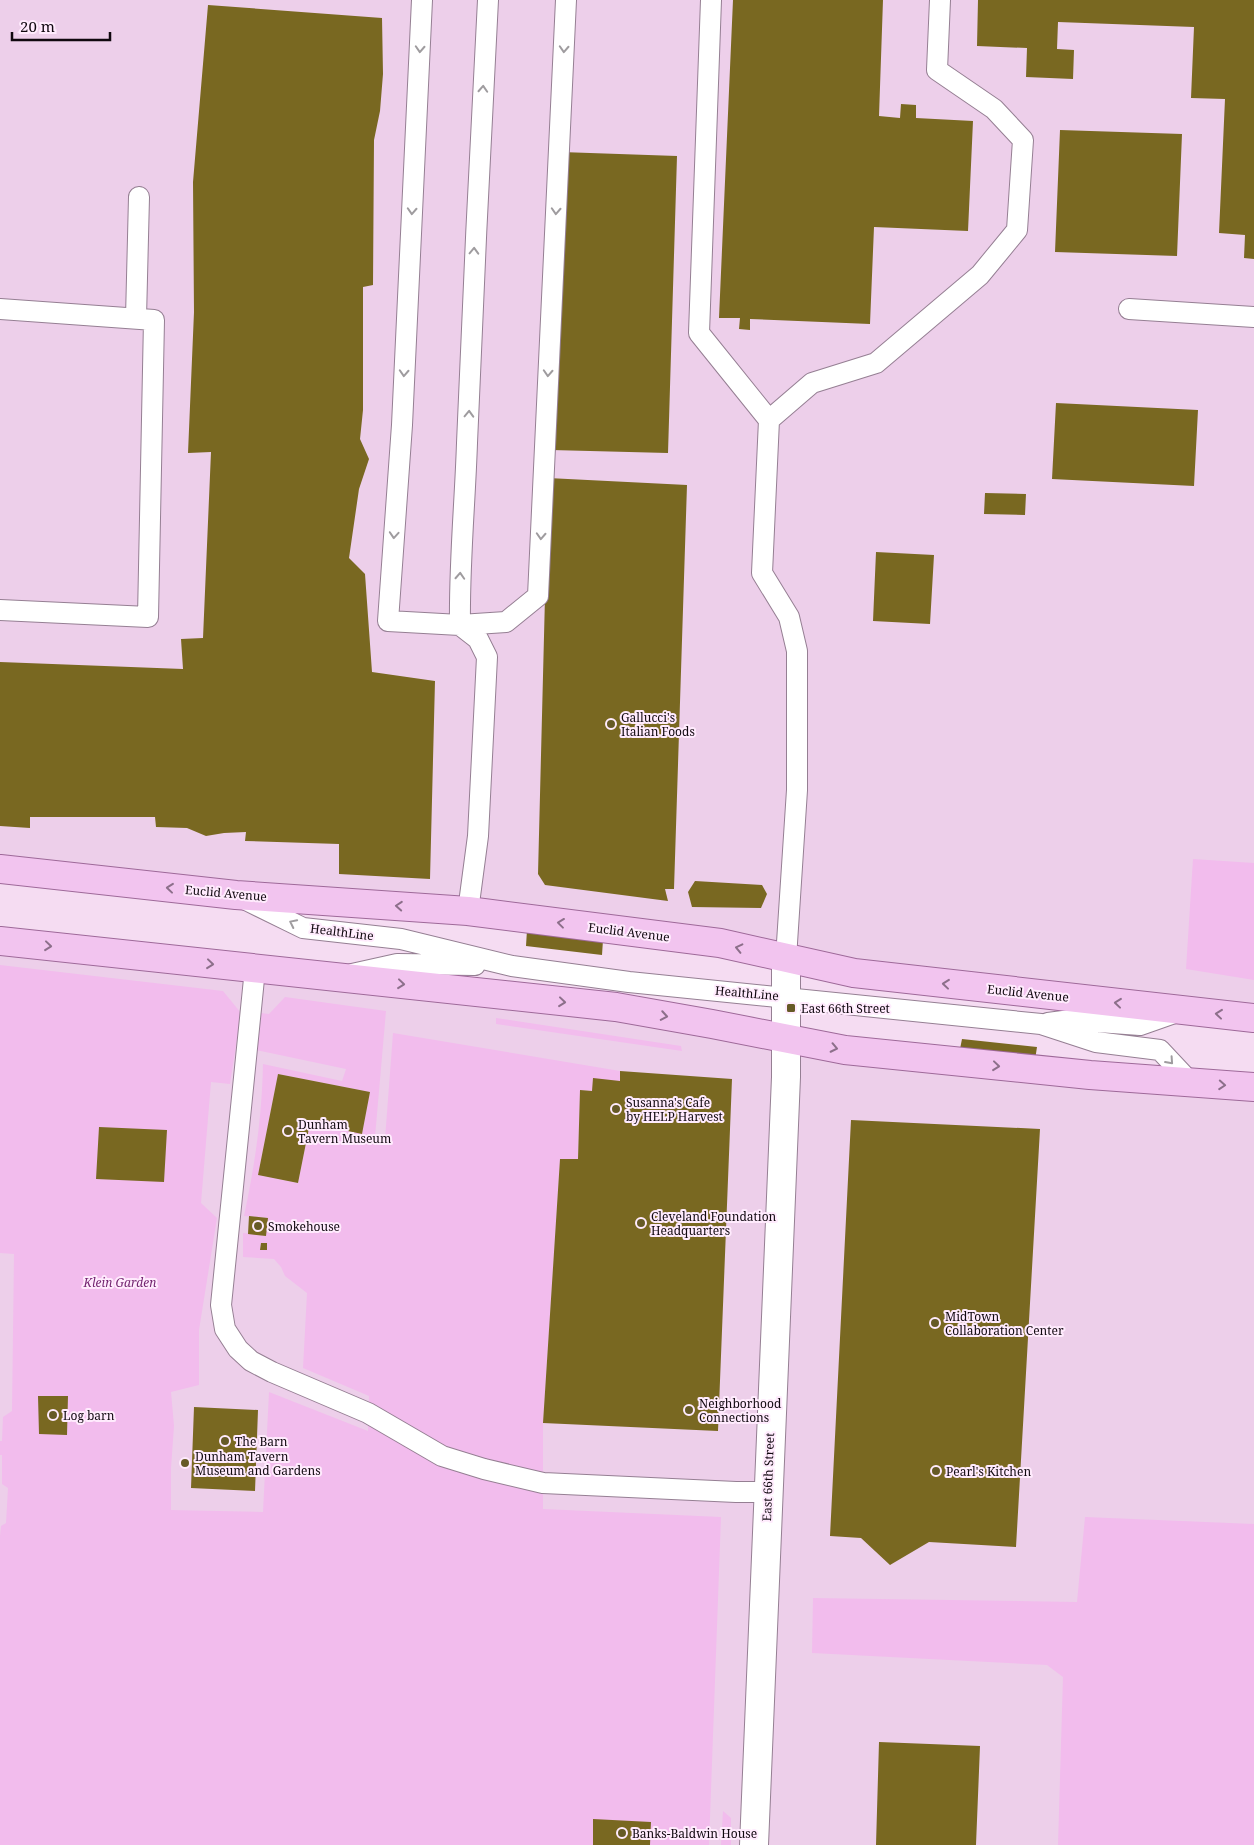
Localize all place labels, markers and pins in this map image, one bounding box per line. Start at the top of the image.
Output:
place label: Gallucci's Italian Foods [621,709,695,740]
marker: Gallucci's Italian Foods [605,718,617,730]
place label: East 66th Street [801,1000,890,1017]
marker: East 66th Street [785,1002,797,1014]
place label: Susanna's Cafe by HELP Harvest [626,1094,723,1125]
marker: Susanna's Cafe by HELP Harvest [610,1103,622,1115]
place label: Dunham Tavern Museum [298,1116,391,1147]
marker: Dunham Tavern Museum [282,1125,294,1137]
place label: Cleveland Foundation Headquarters [651,1208,777,1239]
marker: Cleveland Foundation Headquarters [635,1217,647,1229]
place label: Smokehouse [268,1218,340,1235]
marker: Smokehouse [252,1220,264,1232]
place label: MidTown Collaboration Center [945,1308,1064,1339]
marker: MidTown Collaboration Center [929,1317,941,1329]
place label: Neighborhood Connections [699,1395,782,1426]
marker: Neighborhood Connections [683,1404,695,1416]
place label: Log barn [63,1407,115,1424]
marker: Log barn [47,1409,59,1421]
place label: The Barn [235,1433,288,1450]
marker: The Barn [219,1435,231,1447]
place label: Dunham Tavern Museum and Gardens [195,1448,321,1479]
marker: Dunham Tavern Museum and Gardens [179,1457,191,1469]
place label: Pearl's Kitchen [946,1463,1031,1480]
marker: Pearl's Kitchen [930,1465,942,1477]
place label: Banks-Baldwin House [632,1825,757,1842]
marker: Banks-Baldwin House [616,1827,628,1839]

